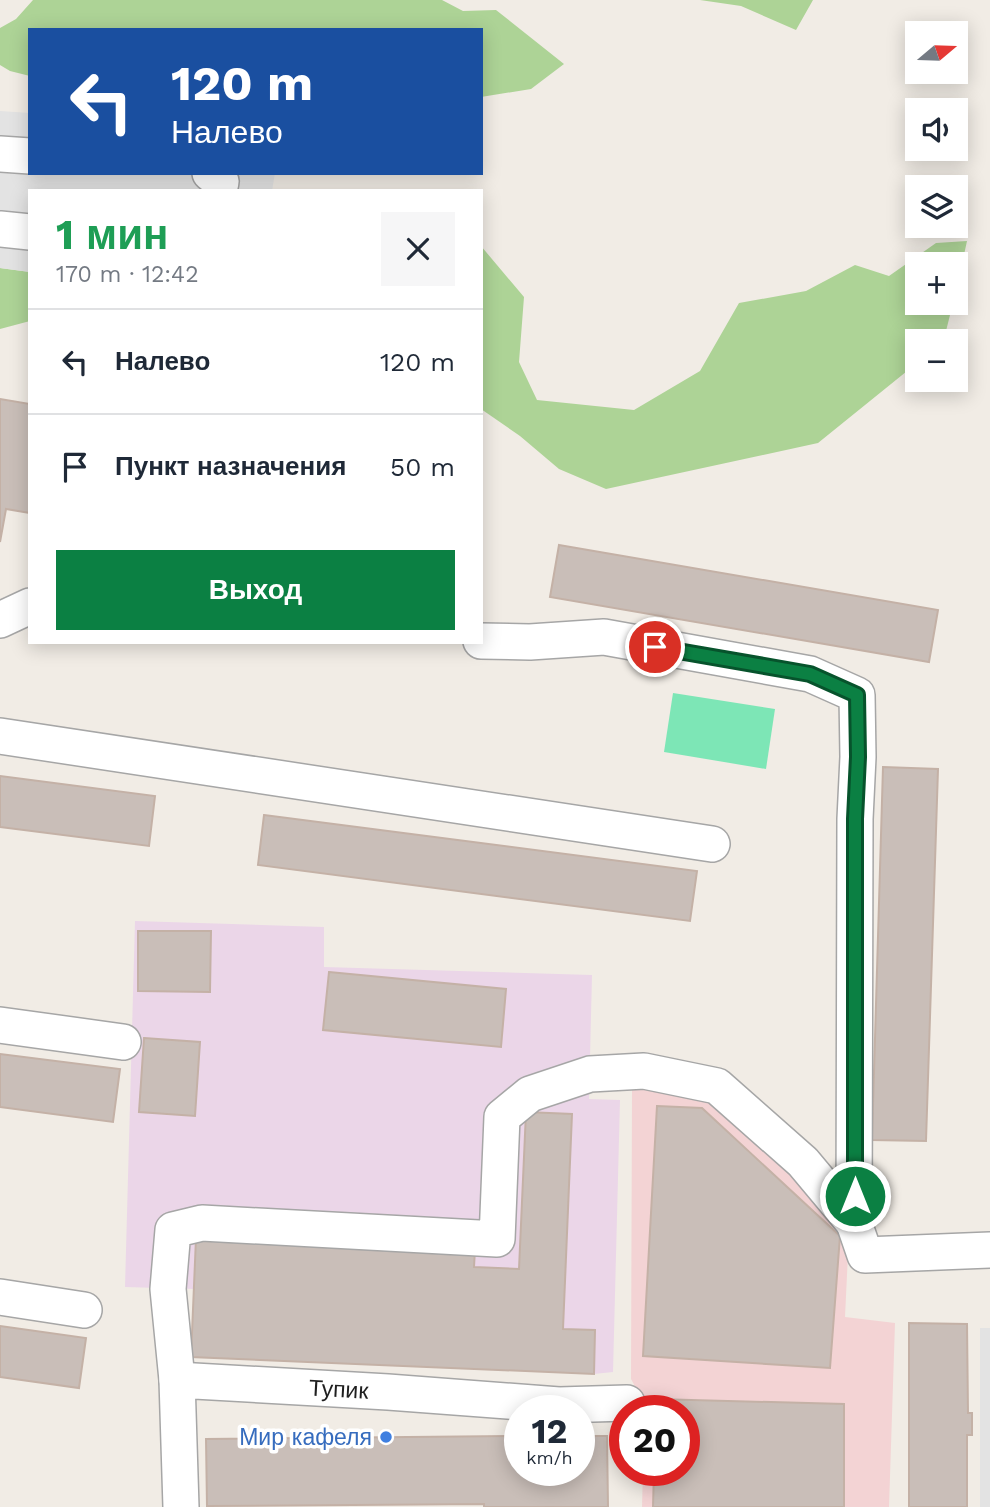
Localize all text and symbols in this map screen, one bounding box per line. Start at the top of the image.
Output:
north arrow [905,21,968,84]
map controls [905,21,968,392]
text: 120 m [171,54,313,112]
icon: left [56,56,147,147]
button: sound [905,98,968,161]
text: Налево [171,113,283,151]
button: layers [905,175,968,238]
text: 1 мин [56,210,168,259]
button: close [381,212,455,286]
button: + [905,252,968,315]
text: 170 m · 12:42 [56,261,199,288]
button: − [905,329,968,392]
icon: left [56,343,94,381]
text: Налево [115,346,210,376]
text: 120 m [380,347,455,377]
icon: arrive [56,448,94,486]
text: Пункт назначения [115,451,346,481]
text: 50 m [390,452,455,482]
button: Выход [56,550,455,630]
pin [625,617,685,677]
icon: arrive [636,628,674,666]
position arrow [818,1159,892,1233]
street label: Тупик [308,1374,370,1404]
speed limit sign: 20 [609,1395,700,1486]
text: 12 [532,1410,567,1452]
place label: Мир кафеля [239,1424,372,1451]
marker: Мир кафеля [378,1429,394,1445]
text: km/h [526,1447,573,1468]

